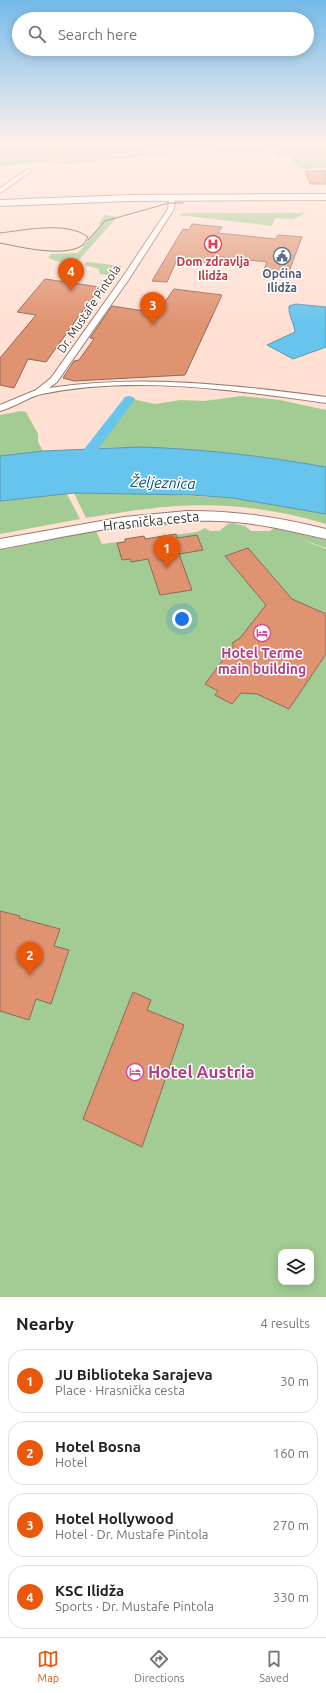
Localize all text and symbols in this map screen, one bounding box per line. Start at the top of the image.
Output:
search box [12,12,314,56]
icon: search [26,23,48,45]
text: Search here [58,26,137,43]
hospital icon: Dom zdravlja Ilidža [203,234,223,254]
public building icon: Općina Ilidža [272,246,292,266]
place label: Dom zdravlja Ilidža [176,255,250,282]
pin: 4 [58,258,84,291]
street label: Dr. Mustafe Pintola [54,262,123,355]
place label: Općina Ilidža [262,267,302,294]
pin: 3 [140,292,166,325]
water label: Željeznica [129,473,196,492]
street label: Hrasnička cesta [102,508,200,534]
pin: 1 [154,535,180,568]
your location [172,609,192,629]
hotel icon: Hotel Terme main building [252,623,272,643]
place label: Hotel Terme main building [218,645,306,677]
pin: 2 [17,942,43,975]
hotel icon: Hotel Austria [125,1062,145,1082]
place label: Hotel Austria [148,1062,255,1081]
map controls [278,1249,314,1285]
button: layers [278,1249,314,1285]
text: Nearby [16,1314,74,1333]
text: 4 results [260,1316,310,1330]
text: JU Biblioteka Sarajeva [55,1366,213,1383]
text: 1 [26,1374,34,1388]
text: 30 m [280,1374,309,1388]
text: Place · Hrasnička cesta [55,1383,185,1397]
text: Hotel Bosna [55,1438,141,1455]
text: 2 [26,1446,34,1460]
text: 160 m [273,1446,309,1460]
text: Hotel [55,1455,87,1469]
text: Hotel Hollywood [55,1510,174,1527]
text: 3 [26,1518,34,1532]
text: 270 m [273,1518,309,1532]
text: Hotel · Dr. Mustafe Pintola [55,1527,209,1541]
text: KSC Ilidža [55,1582,124,1599]
text: 4 [26,1590,34,1604]
text: 330 m [273,1590,309,1604]
text: Sports · Dr. Mustafe Pintola [55,1599,214,1613]
tab: Map [37,1648,59,1684]
tab: Directions [134,1648,185,1684]
tab: Saved [259,1648,289,1684]

